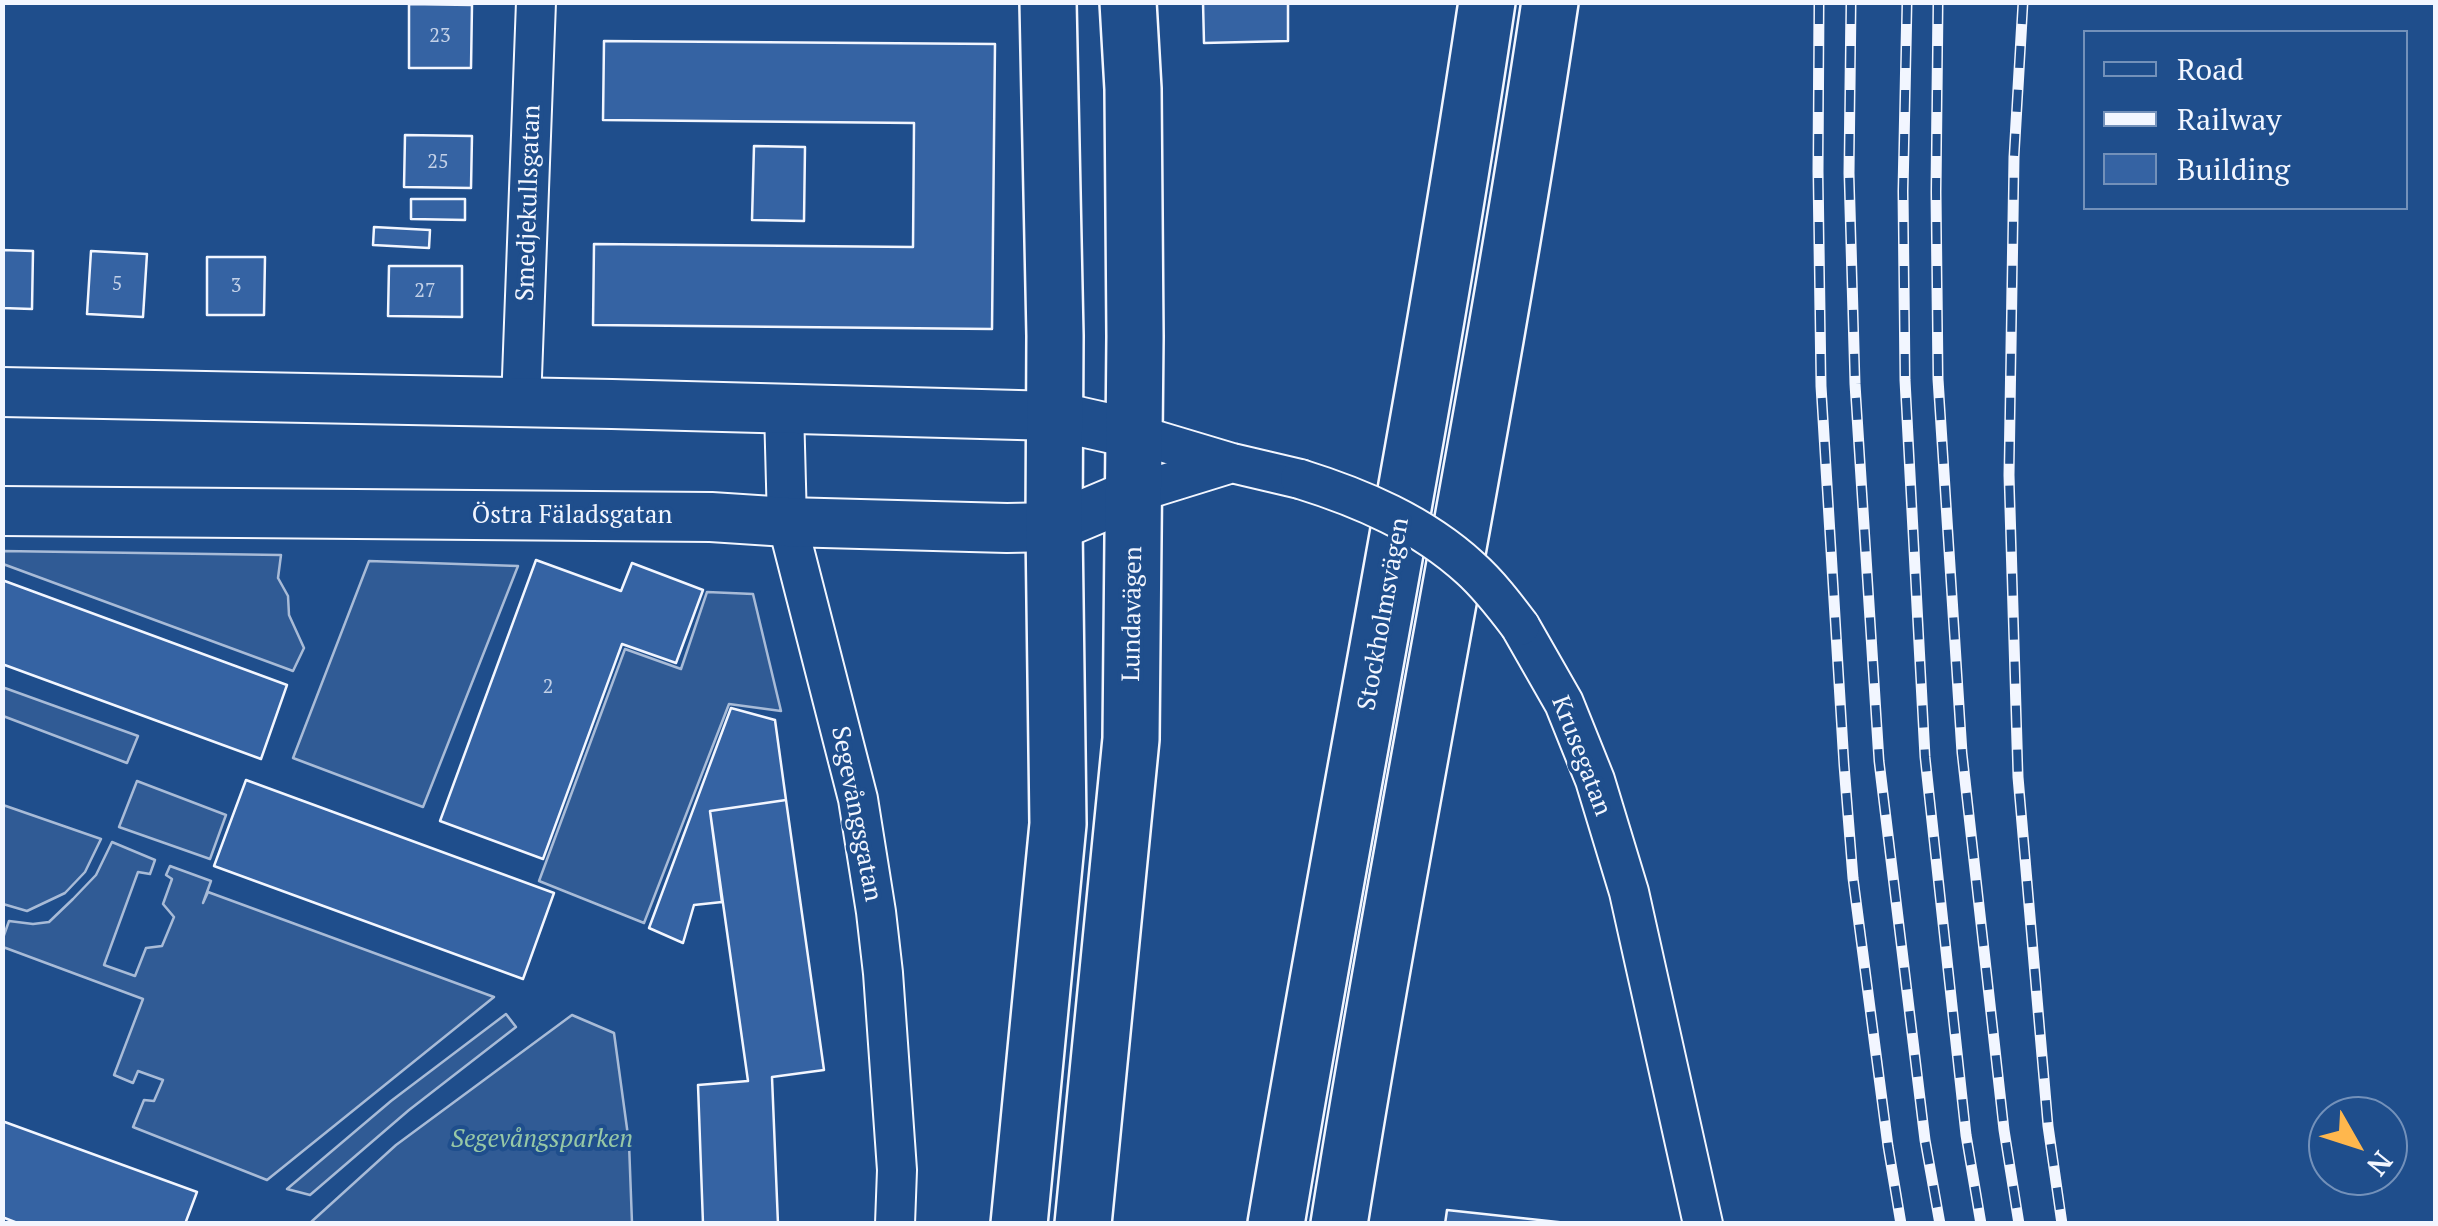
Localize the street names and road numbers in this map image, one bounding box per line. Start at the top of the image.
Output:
street label: Smedjekullsgatan [511,104,547,302]
street label: Östra Fäladsgatan [472,501,672,531]
street label: Stockholmsvägen [1352,515,1416,713]
street label: Lundavägen [1117,546,1149,682]
street label: Krusegatan [1544,692,1618,820]
street label: Segevångsgatan [824,724,888,904]

